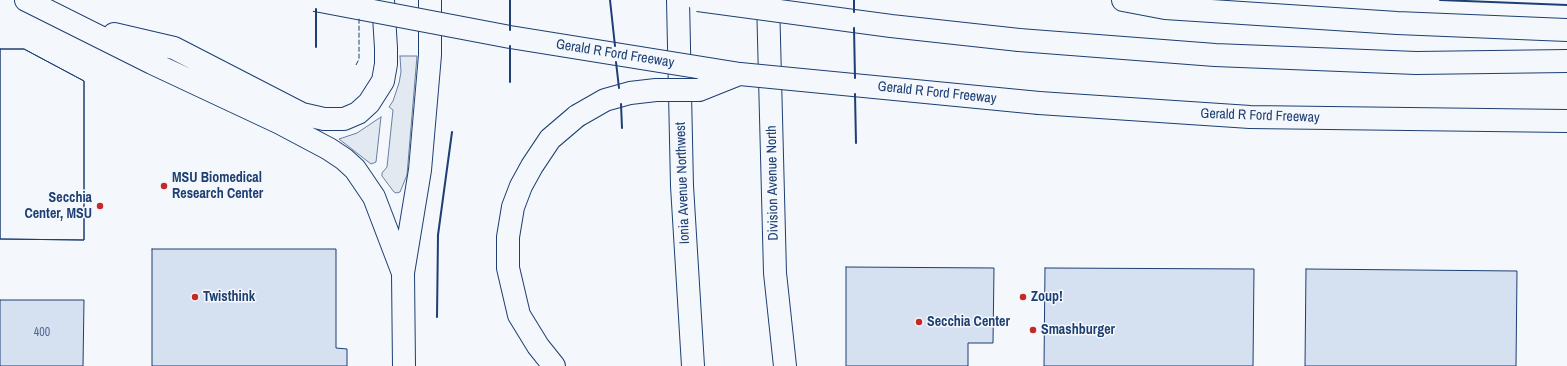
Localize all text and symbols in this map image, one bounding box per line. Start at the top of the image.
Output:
street label: Gerald R Ford Freeway [555,36,675,72]
street label: Gerald R Ford Freeway [877,78,997,108]
street label: Gerald R Ford Freeway [1200,106,1320,126]
street label: Ionia Avenue Northwest [672,122,694,244]
street label: Division Avenue North [764,125,782,241]
place label: MSU Biomedical Research Center [172,170,263,202]
marker: MSU Biomedical Research Center [159,181,169,191]
place label: Secchia Center, MSU [24,190,92,222]
marker: Secchia Center, MSU [95,201,105,211]
place label: Twisthink [203,289,255,305]
place label: Zoup! [1031,289,1063,305]
marker: Twisthink [190,292,200,302]
marker: Zoup! [1018,292,1028,302]
place label: Secchia Center [927,314,1010,330]
marker: Secchia Center [914,317,924,327]
place label: Smashburger [1041,322,1115,338]
marker: Smashburger [1028,325,1038,335]
house number: 400 [34,326,50,340]

